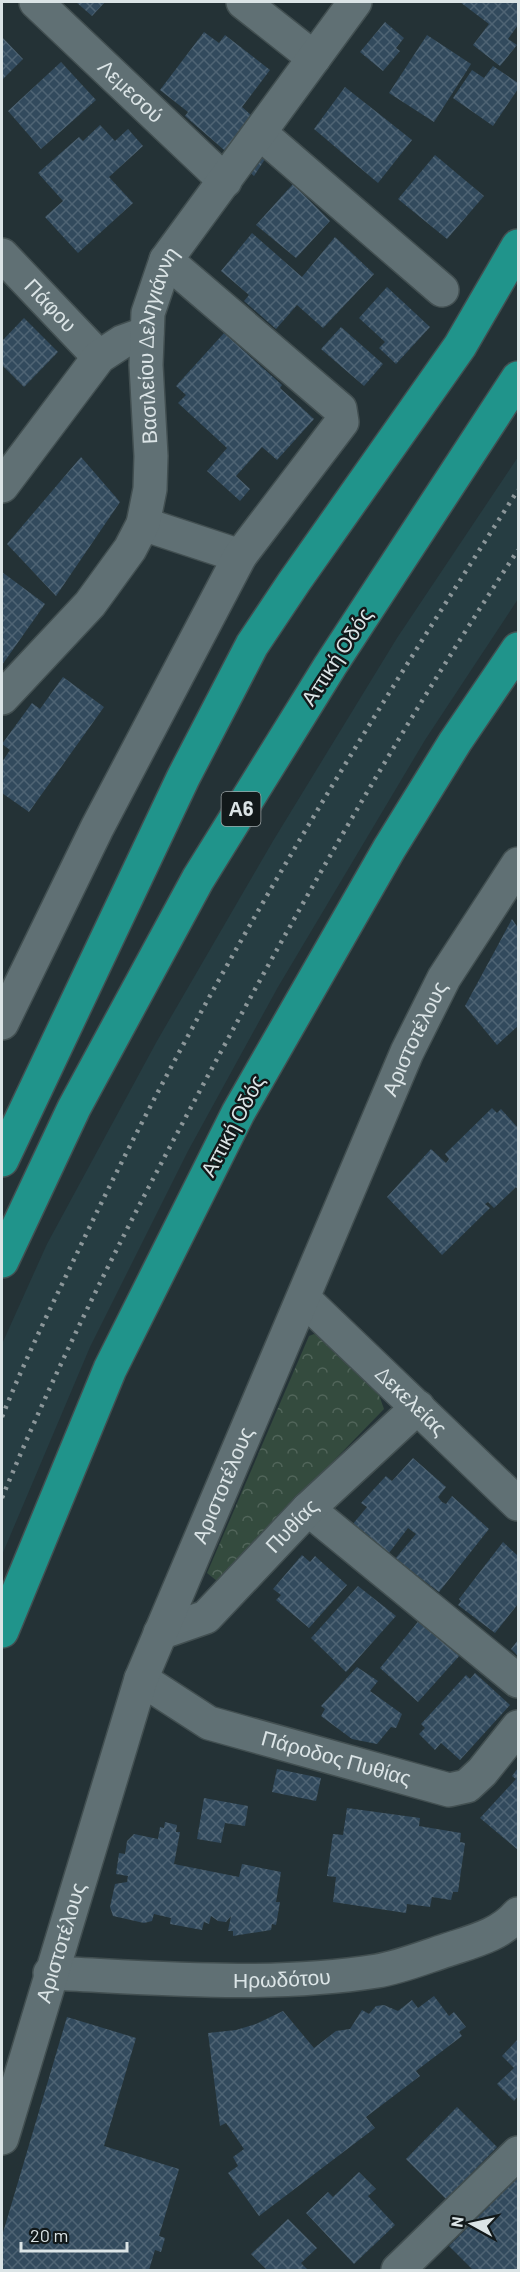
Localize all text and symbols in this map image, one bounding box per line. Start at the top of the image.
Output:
street label: Λεμεσού [94,54,169,127]
street label: Βασιλείου Δεληγιάννη [132,241,183,445]
street label: Πάφου [20,273,82,337]
street label: Αττική Οδός [295,603,377,710]
road number: Α6 [222,792,260,826]
street label: Αριστοτέλους [376,977,451,1099]
street label: Αττική Οδός [194,1070,269,1180]
street label: Δεκελείας [371,1360,453,1440]
street label: Αριστοτέλους [186,1423,258,1547]
street label: Πυθίας [259,1492,322,1557]
street label: Πάροδος Πυθίας [259,1724,414,1790]
street label: Αριστοτέλους [30,1879,90,2005]
street label: Ηρωδότου [233,1963,332,1992]
north arrow [442,2194,502,2254]
scale bar [21,2215,128,2253]
text: N [447,2215,467,2228]
text: 20 m [30,2224,68,2246]

